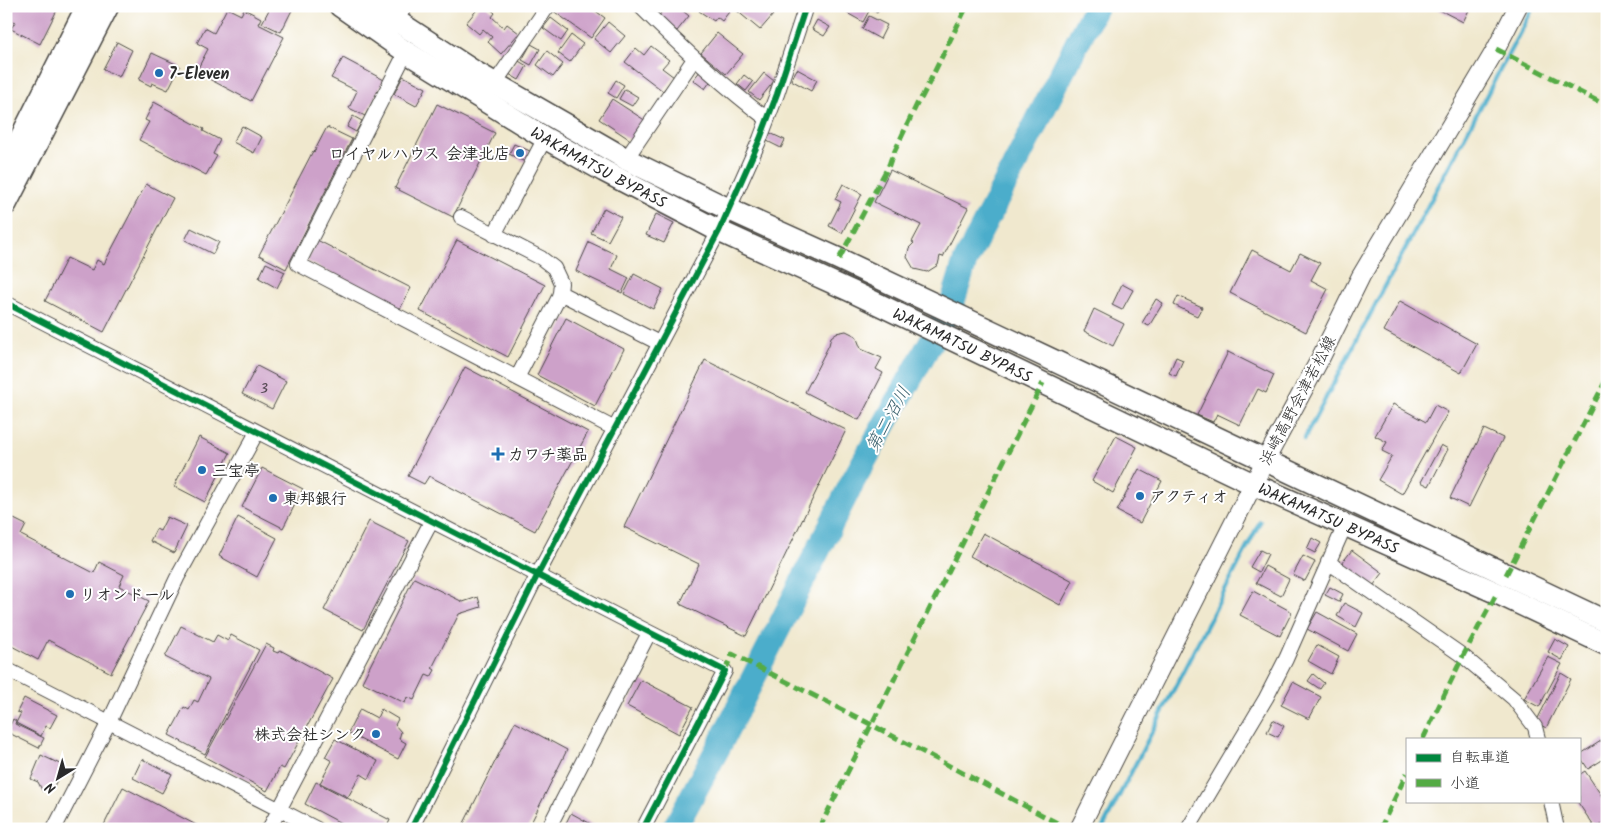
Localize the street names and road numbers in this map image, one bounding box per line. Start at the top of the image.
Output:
street label: WAKAMATSU BYPASS [525,121,671,216]
street label: WAKAMATSU BYPASS [888,302,1036,390]
street label: 浜崎高野会津若松線 [1253,331,1343,470]
street label: WAKAMATSU BYPASS [1254,477,1403,562]

